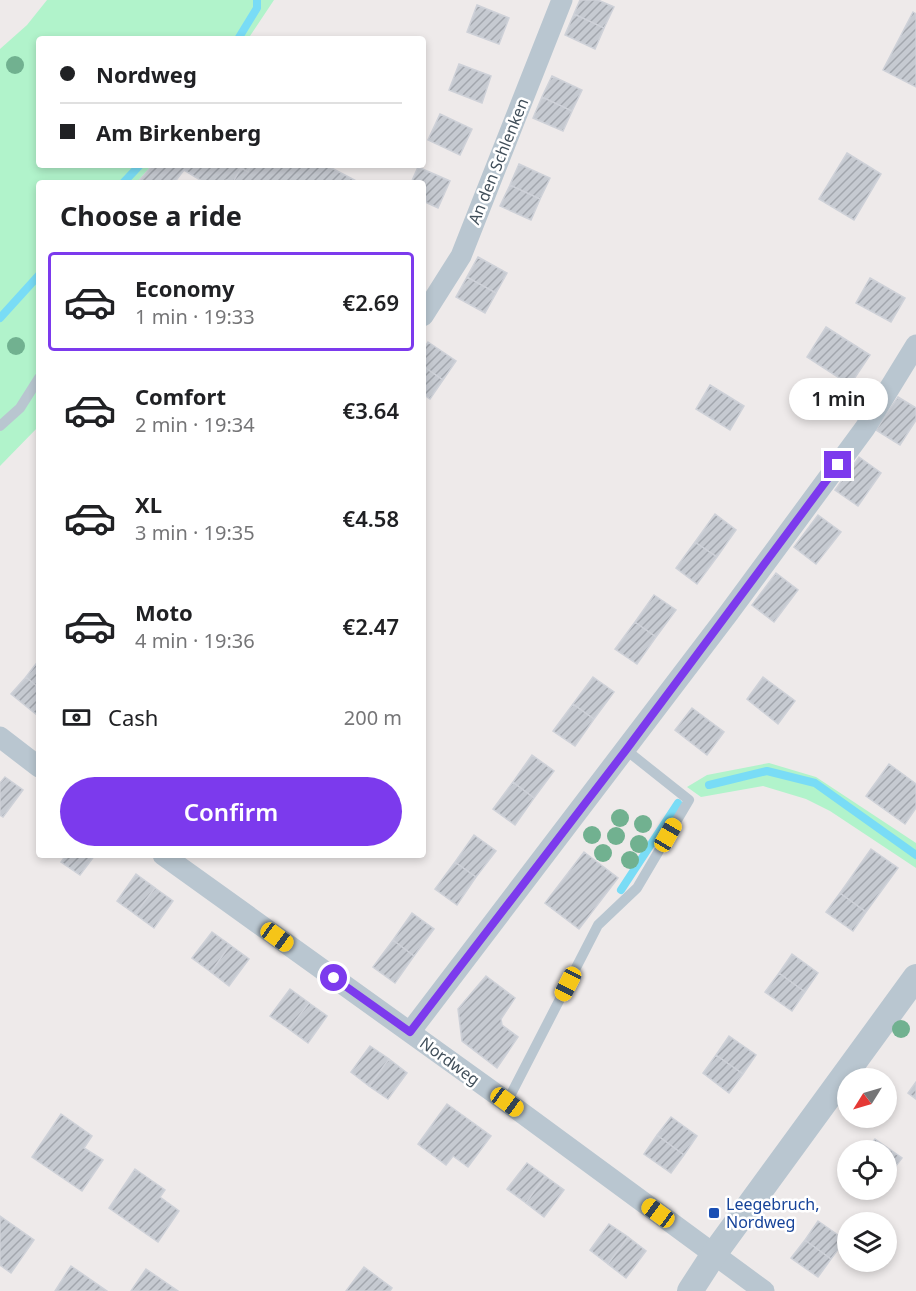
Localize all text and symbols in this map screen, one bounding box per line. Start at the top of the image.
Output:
text: Nordweg [96,59,197,89]
street label: An den Schlenken [463,95,533,227]
text: Am Birkenberg [96,117,261,147]
text: Choose a ride [60,197,242,234]
text: Economy [135,273,234,303]
icon: car [63,275,117,329]
text: €2.69 [343,287,399,317]
text: 1 min · 19:33 [135,303,255,330]
callout: 1 min [788,378,888,420]
text: Comfort [135,381,226,411]
icon: car [63,383,117,437]
text: 1 min [811,385,866,412]
text: €3.64 [343,395,399,425]
text: 2 min · 19:34 [135,411,255,438]
route end [824,451,851,478]
text: XL [135,489,162,519]
icon: car [63,491,117,545]
text: €4.58 [343,503,399,533]
text: 3 min · 19:35 [135,519,255,546]
text: Moto [135,597,193,627]
icon: car [63,599,117,653]
text: €2.47 [343,611,399,641]
text: 4 min · 19:36 [135,627,255,654]
icon: cash [60,701,93,734]
text: Cash [108,702,158,732]
text: 200 m [344,704,402,731]
button: Confirm [60,777,402,846]
car [651,815,685,855]
car [257,919,297,955]
route start [320,964,347,991]
car [552,964,584,1004]
street label: Nordweg [415,1032,485,1090]
north arrow [837,1068,897,1128]
map controls [837,1068,897,1272]
car [487,1084,527,1120]
button: locate [837,1140,897,1200]
place label: Leegebruch, Nordweg [726,1193,820,1233]
car [638,1195,678,1231]
marker: Leegebruch, Nordweg [707,1206,721,1220]
button: layers [837,1212,897,1272]

